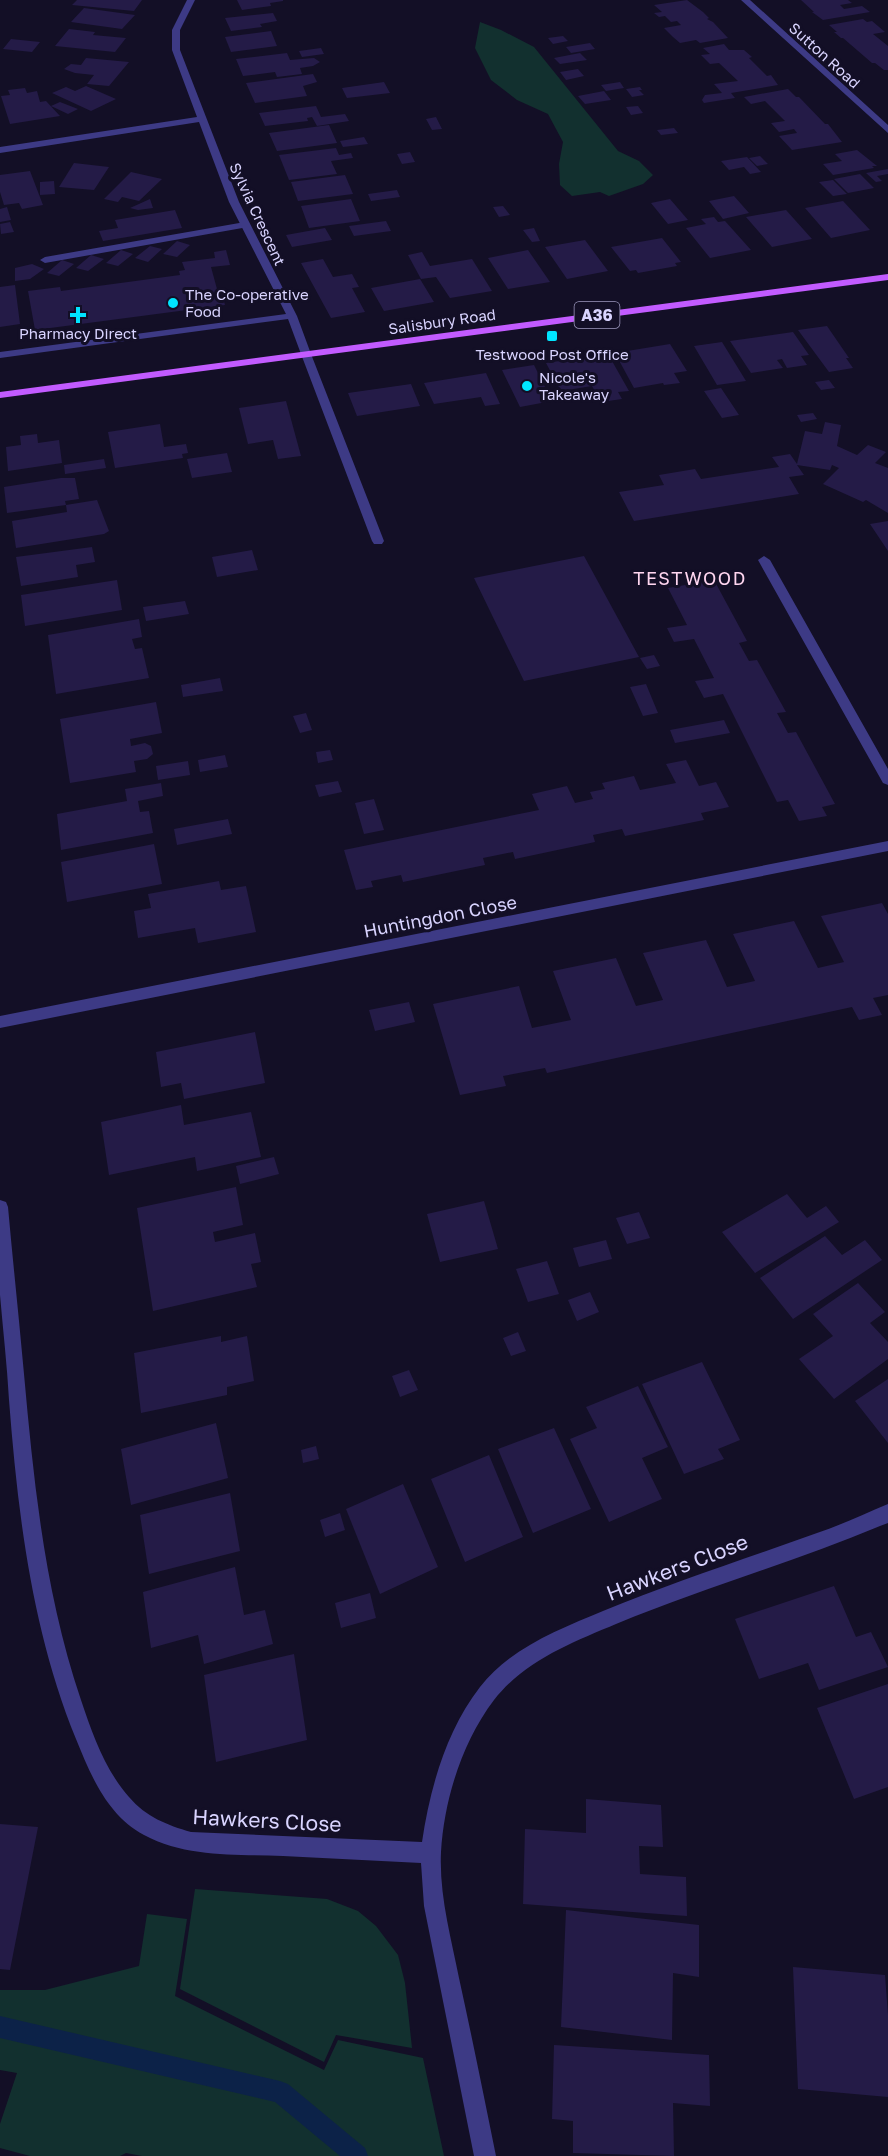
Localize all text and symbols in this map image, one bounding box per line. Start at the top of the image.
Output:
street label: Sutton Road [786,18,864,92]
street label: Sylvia Crescent [226,160,290,268]
place label: The Co-operative Food [185,285,309,320]
marker: The Co-operative Food [166,296,180,310]
road number: A36 [574,302,620,328]
street label: Salisbury Road [387,305,497,337]
marker: Pharmacy Direct [71,308,85,322]
place label: Pharmacy Direct [19,324,137,342]
marker: Testwood Post Office [545,329,559,343]
place label: Testwood Post Office [475,345,629,363]
place label: Nicole's Takeaway [539,368,610,403]
marker: Nicole's Takeaway [520,379,534,393]
district label: TESTWOOD [633,567,747,589]
street label: Huntingdon Close [361,890,519,942]
street label: Hawkers Close [603,1528,751,1606]
street label: Hawkers Close [192,1803,342,1837]

